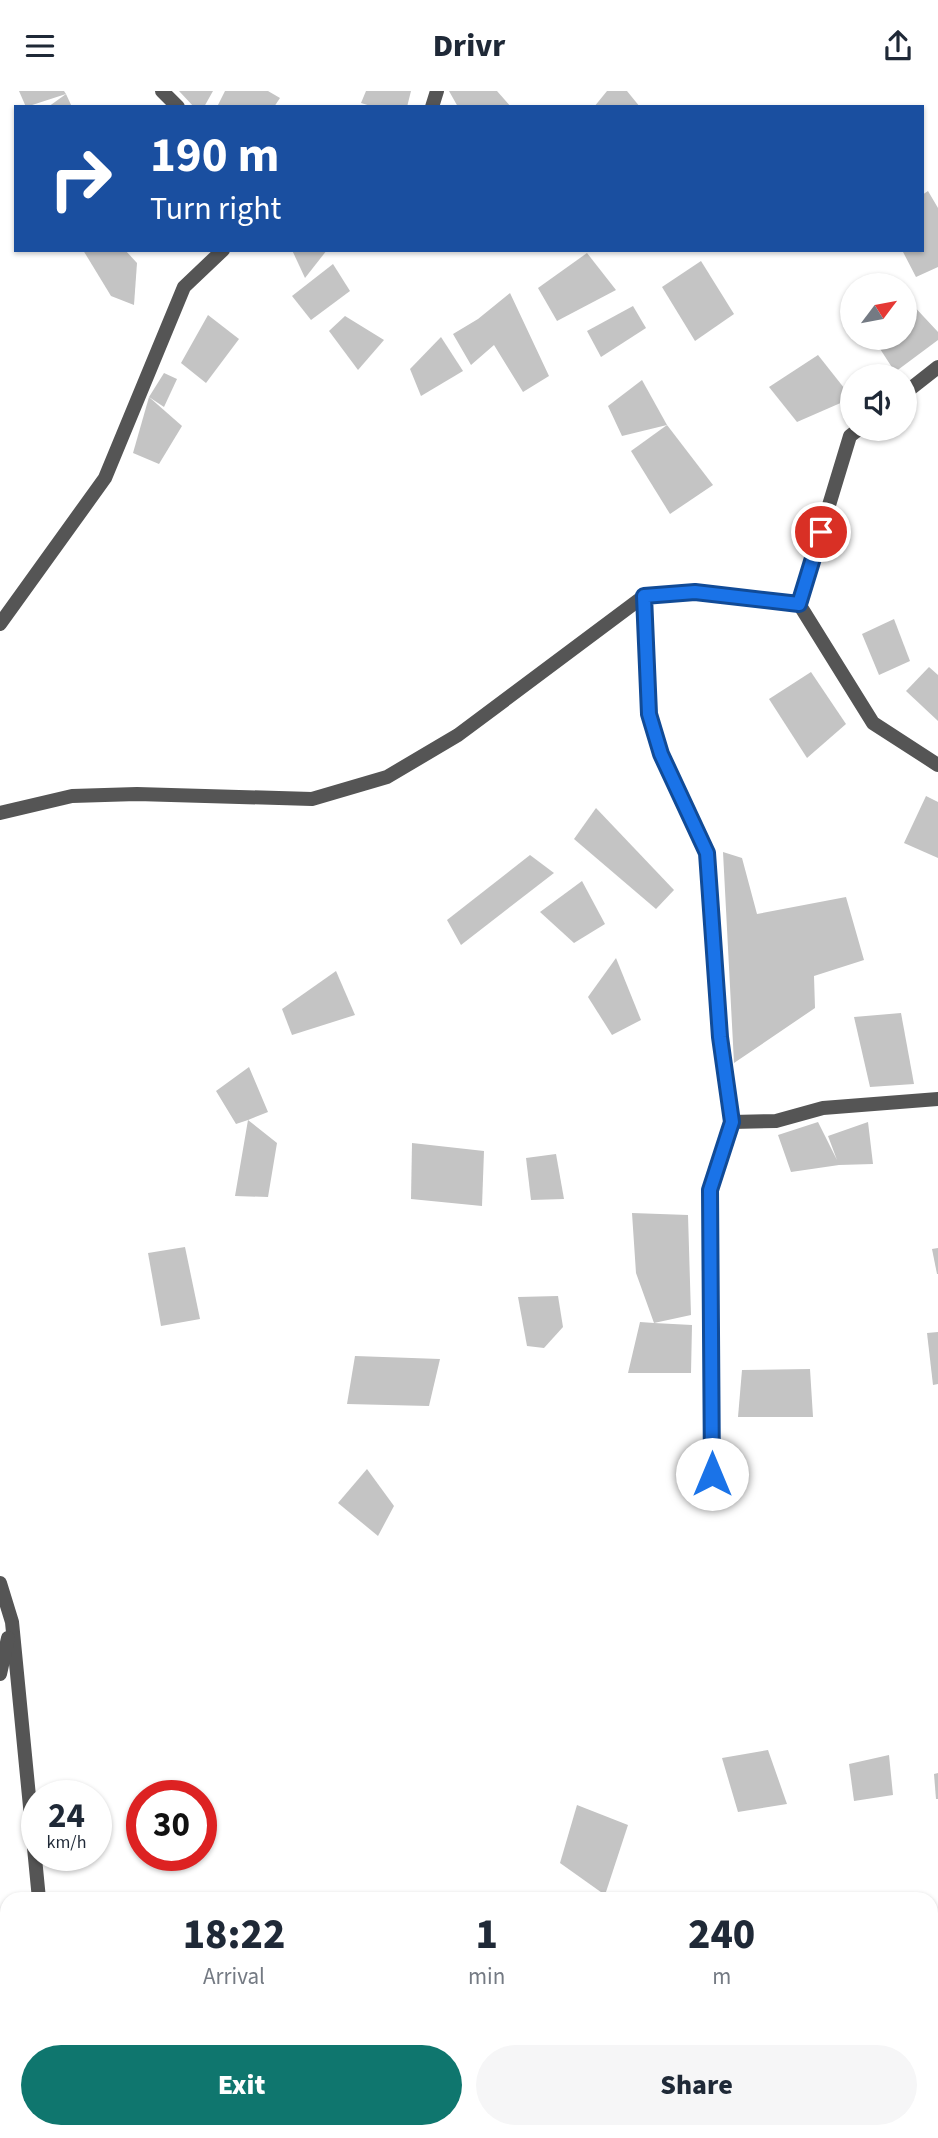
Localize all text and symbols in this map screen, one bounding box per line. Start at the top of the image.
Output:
text: Drivr [433,23,505,69]
icon: menu [21,27,59,65]
icon: share [879,27,917,65]
text: 190 m [150,121,279,191]
icon: right [35,133,126,224]
text: Turn right [150,186,281,232]
north arrow [840,273,917,350]
map controls [840,273,917,441]
button: sound [840,364,917,441]
pin [791,502,851,562]
icon: arrive [802,513,840,551]
position arrow [675,1437,749,1511]
speed limit sign: 30 [126,1780,217,1871]
text: 24 [48,1791,85,1841]
text: km/h [47,1830,86,1855]
text: 18:22 [183,1905,285,1965]
text: 1 [475,1905,498,1965]
text: 240 [688,1905,755,1965]
text: Arrival [203,1960,265,1993]
text: min [468,1960,505,1993]
text: m [712,1960,731,1993]
button: Exit [21,2045,462,2125]
button: Share [476,2045,917,2125]

